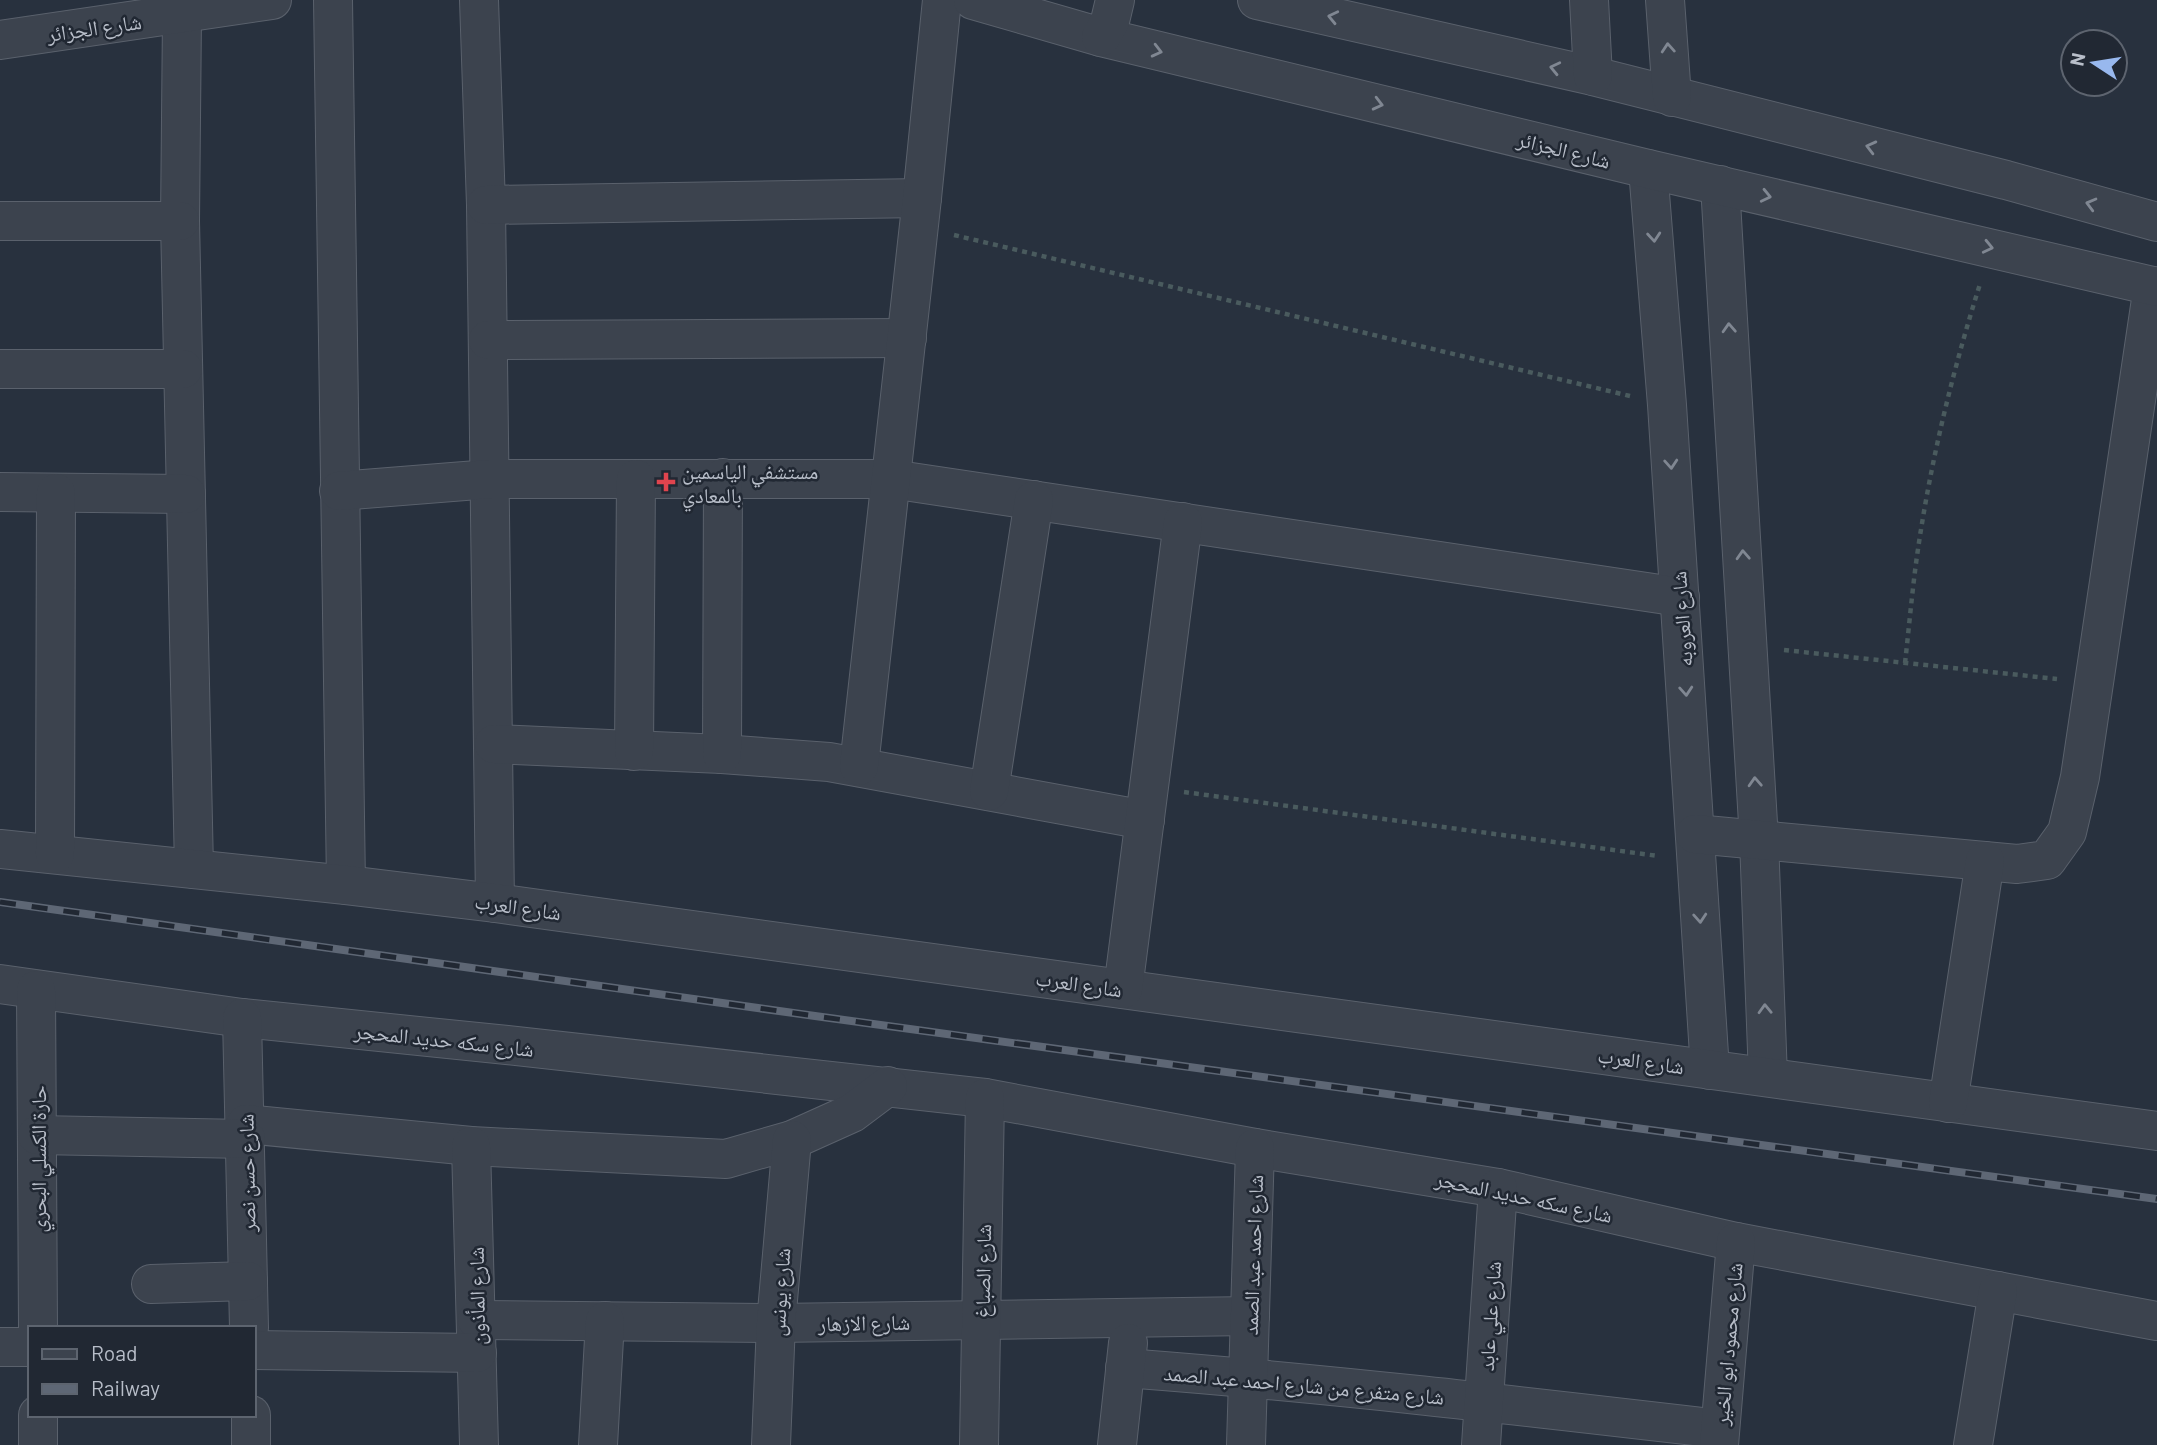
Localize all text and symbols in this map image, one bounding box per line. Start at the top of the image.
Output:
street label: شارع الجزائر [44,8,143,48]
one-way arrow [1327,11,1339,26]
north arrow [2059,28,2129,98]
one-way arrow [1151,42,1163,57]
one-way arrow [1661,43,1676,54]
text: N [2064,51,2089,68]
one-way arrow [1549,61,1561,76]
one-way arrow [1372,96,1384,110]
street label: شارع الجزائر [1513,125,1613,175]
one-way arrow [1865,140,1877,155]
one-way arrow [1760,188,1772,202]
one-way arrow [2085,197,2097,212]
one-way arrow [1646,232,1661,243]
one-way arrow [1982,239,1994,253]
one-way arrow [1722,322,1737,333]
place label: مستشفي الياسمين بالمعادي [682,458,818,512]
one-way arrow [1663,458,1678,469]
marker: مستشفي الياسمين بالمعادي [656,472,676,492]
one-way arrow [1735,549,1750,560]
street label: شارع العروبه [1665,570,1699,668]
one-way arrow [1678,685,1693,696]
one-way arrow [1748,776,1763,787]
street label: شارع العرب [473,888,563,926]
one-way arrow [1693,912,1708,923]
street label: شارع العرب [1034,965,1124,1003]
one-way arrow [1758,1004,1773,1015]
street label: شارع سكه حديد المحجر [352,1017,535,1063]
street label: شارع العرب [1596,1042,1686,1080]
street label: حارة الكسلي البحري [25,1085,55,1233]
street label: شارع حسن نصر [232,1114,262,1233]
street label: شارع سكه حديد المحجر [1432,1165,1615,1229]
street label: شارع احمد عبد الصمد [1237,1174,1269,1336]
street label: شارع الصباغ [969,1224,997,1318]
street label: شارع المأذون [463,1247,491,1345]
street label: شارع يونس [763,1247,797,1337]
street label: شارع علي عابد [1473,1260,1511,1372]
street label: شارع محمود ابو الخير [1707,1262,1749,1428]
street label: شارع الازهار [817,1309,910,1337]
legend [28,1326,256,1417]
text: Road [91,1340,137,1365]
street label: شارع متفرع من شارع احمد عبد الصمد [1163,1359,1445,1411]
text: Railway [91,1375,160,1400]

